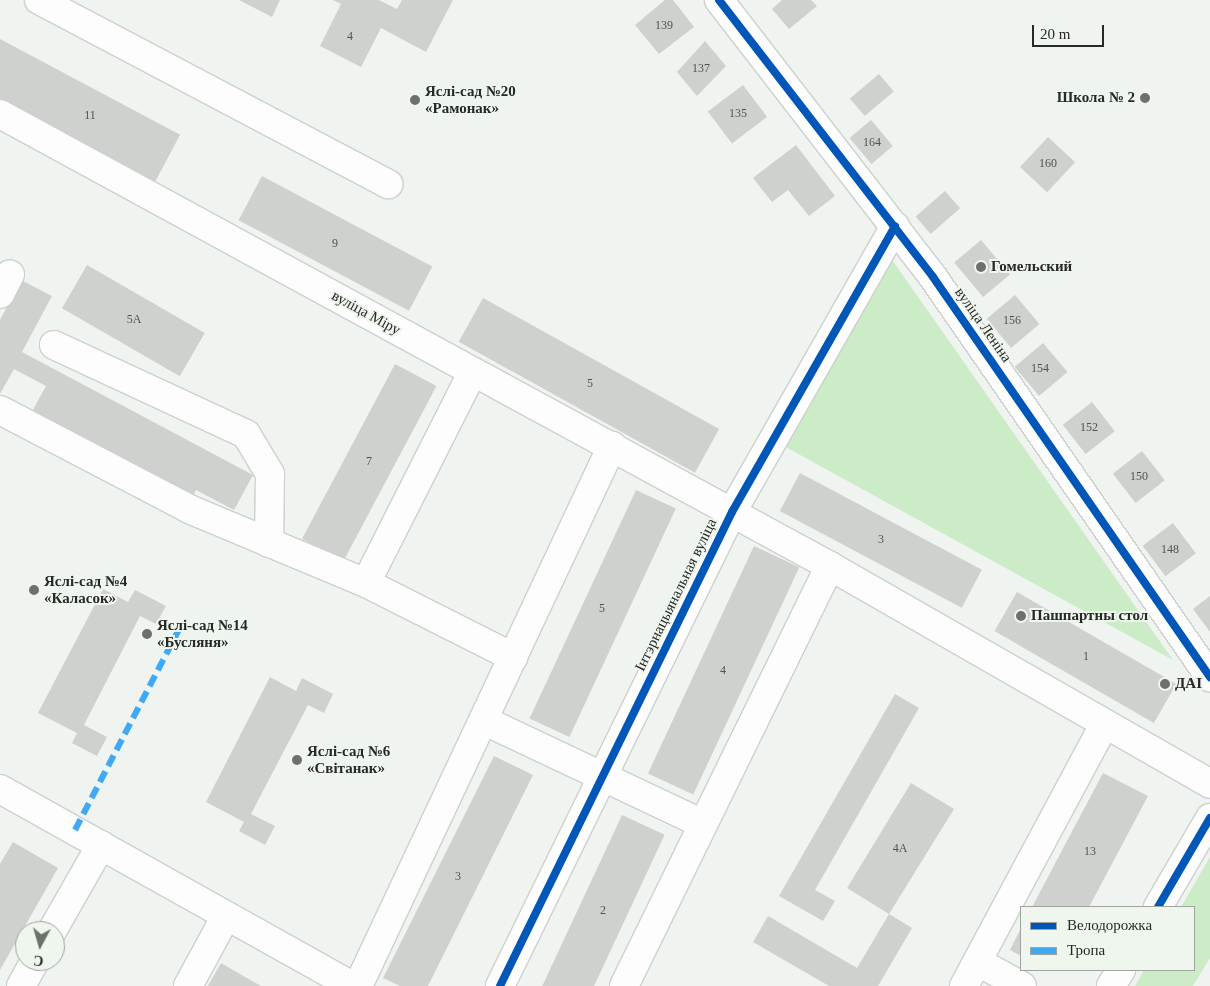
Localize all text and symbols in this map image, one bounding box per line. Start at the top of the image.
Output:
scale bar [1035,15,1108,47]
house number: 139 [655,19,673,33]
text: 20 m [1040,26,1070,42]
house number: 4 [347,30,353,44]
house number: 137 [692,62,710,76]
place label: Яслі-сад №20 «Рамонак» [425,82,516,117]
place label: Школа № 2 [1057,89,1135,107]
marker: Школа № 2 [1139,92,1151,104]
marker: Яслі-сад №20 «Рамонак» [409,94,421,106]
house number: 135 [729,107,747,121]
house number: 11 [84,109,96,123]
house number: 164 [863,136,881,150]
house number: 160 [1039,157,1057,171]
house number: 9 [332,237,338,251]
place label: Гомельский [991,258,1072,276]
marker: Гомельский [975,261,987,273]
street label: вуліца Леніна [951,284,1015,366]
street label: вуліца Міру [328,287,404,339]
house number: 5А [127,313,141,327]
house number: 156 [1003,314,1021,328]
house number: 154 [1031,362,1049,376]
house number: 5 [587,377,593,391]
house number: 152 [1080,421,1098,435]
house number: 7 [366,455,372,469]
house number: 150 [1130,470,1148,484]
street label: Інтэрнацыянальная вуліца [631,516,721,674]
house number: 3 [878,533,884,547]
house number: 148 [1161,543,1179,557]
place label: Яслі-сад №4 «Каласок» [44,572,127,607]
marker: Яслі-сад №4 «Каласок» [28,584,40,596]
house number: 5 [599,602,605,616]
place label: Пашпартны стол [1031,607,1148,625]
marker: Пашпартны стол [1015,610,1027,622]
place label: Яслі-сад №14 «Бусляня» [157,616,248,651]
marker: Яслі-сад №14 «Бусляня» [141,628,153,640]
house number: 1 [1083,650,1089,664]
house number: 4 [720,664,726,678]
place label: ДАІ [1175,675,1202,693]
marker: ДАІ [1159,678,1171,690]
place label: Яслі-сад №6 «Світанак» [307,742,390,777]
marker: Яслі-сад №6 «Світанак» [291,754,303,766]
house number: 4А [893,842,907,856]
house number: 13 [1084,845,1096,859]
house number: 3 [455,870,461,884]
house number: 2 [600,904,606,918]
legend [1020,906,1195,971]
text: Велодорожка [1067,917,1152,933]
north arrow [15,921,65,971]
text: Тропа [1067,942,1105,958]
text: С [33,952,44,968]

